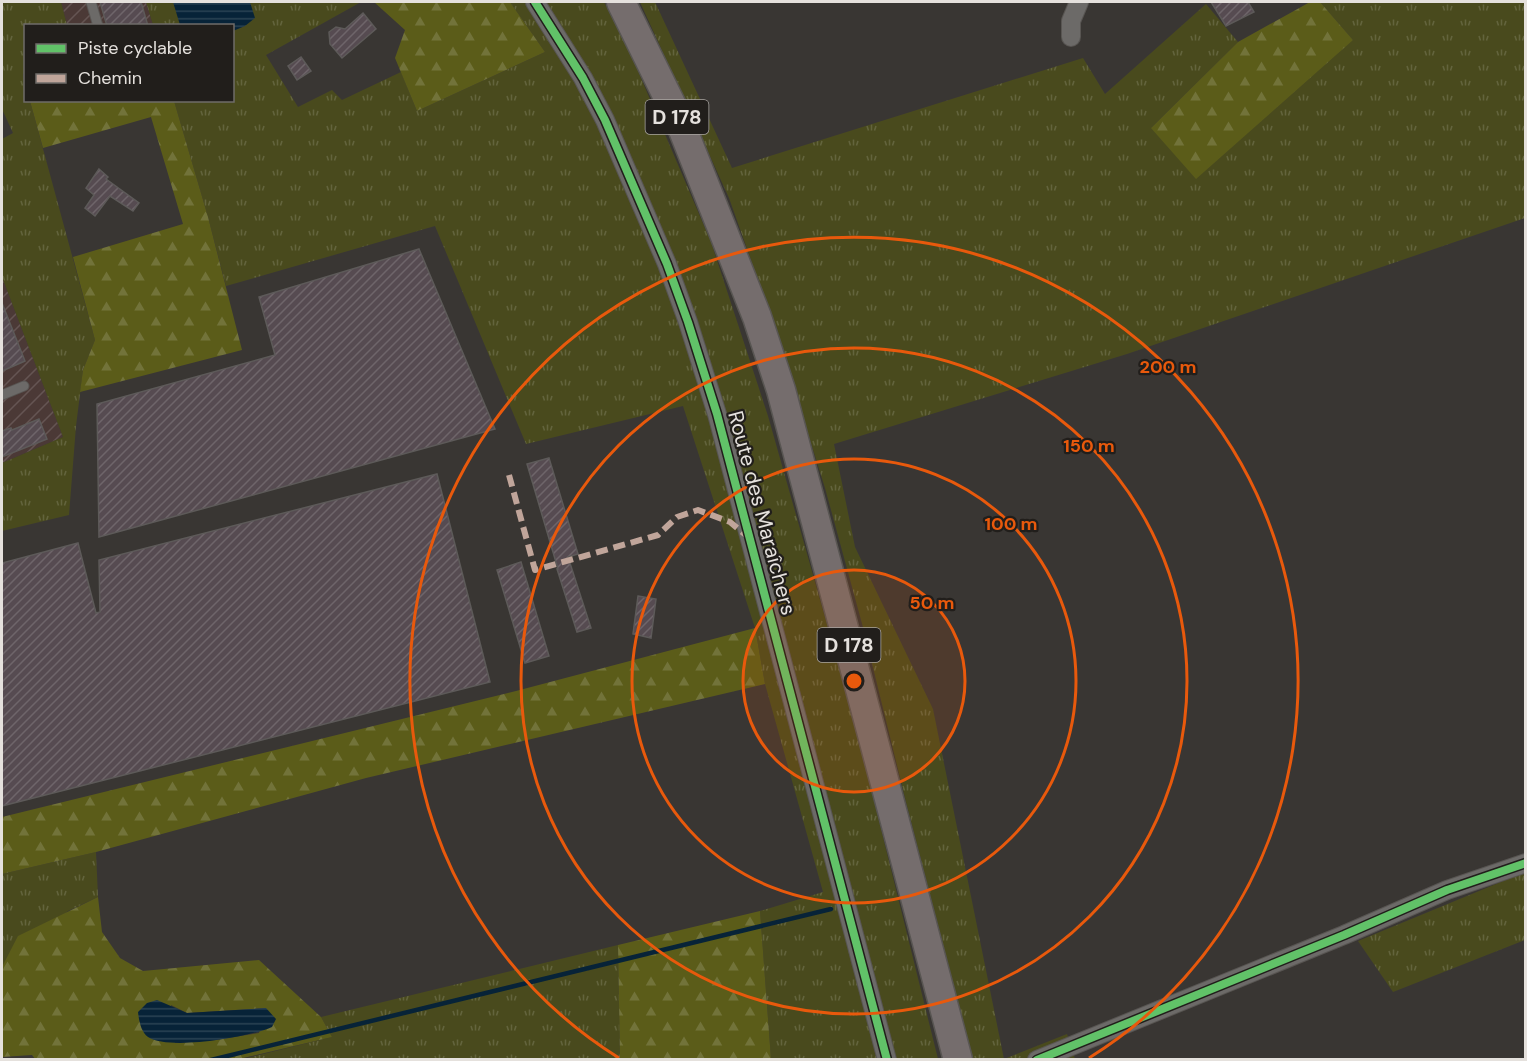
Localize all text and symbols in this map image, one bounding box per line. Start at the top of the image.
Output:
legend [24,24,234,102]
text: Piste cyclable [78,36,192,60]
text: Chemin [78,66,142,90]
road number: D 178 [646,100,708,134]
text: 200 m [1140,355,1196,379]
street label: Route des Maraîchers [721,408,803,618]
text: 150 m [1063,434,1115,458]
text: 100 m [984,512,1038,536]
text: 50 m [909,591,955,615]
road number: D 178 [818,628,880,662]
centre of rings [844,671,864,691]

